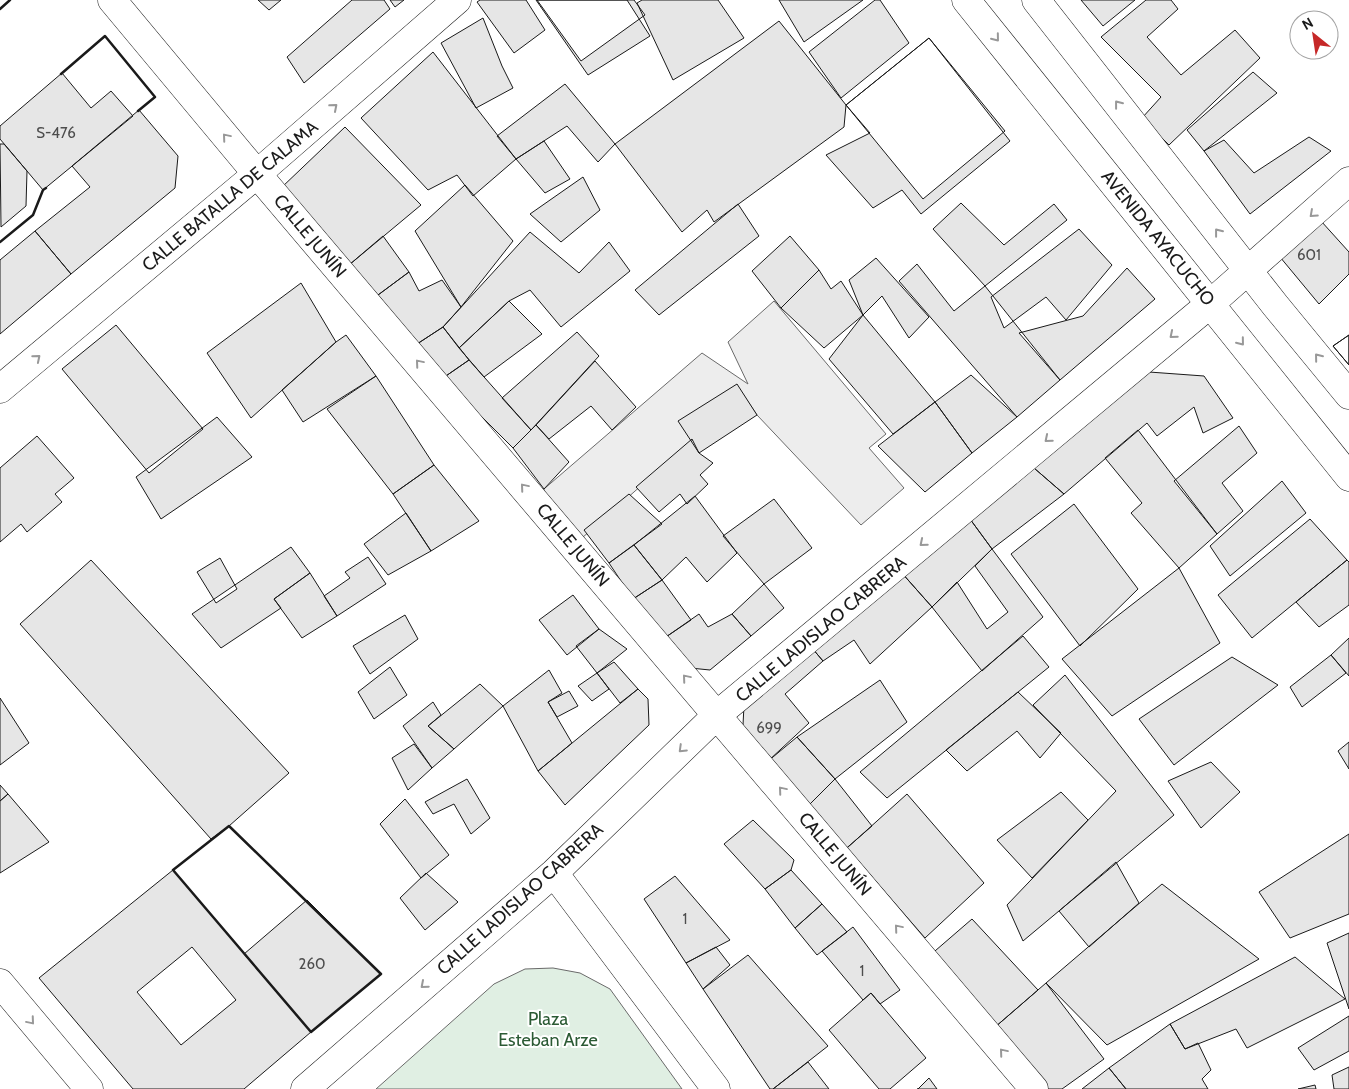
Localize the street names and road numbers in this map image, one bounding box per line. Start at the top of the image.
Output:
street label: CALLE BATALLA DE CALAMA [137,116,323,276]
street label: AVENIDA AYACUCHO [1097,166,1220,310]
street label: CALLE JUNÍN [269,190,351,282]
street label: CALLE JUNÍN [532,499,614,591]
street label: CALLE LADISLAO CABRERA [731,551,911,707]
street label: CALLE JUNÍN [794,808,876,900]
street label: CALLE LADISLAO CABRERA [432,819,608,979]

